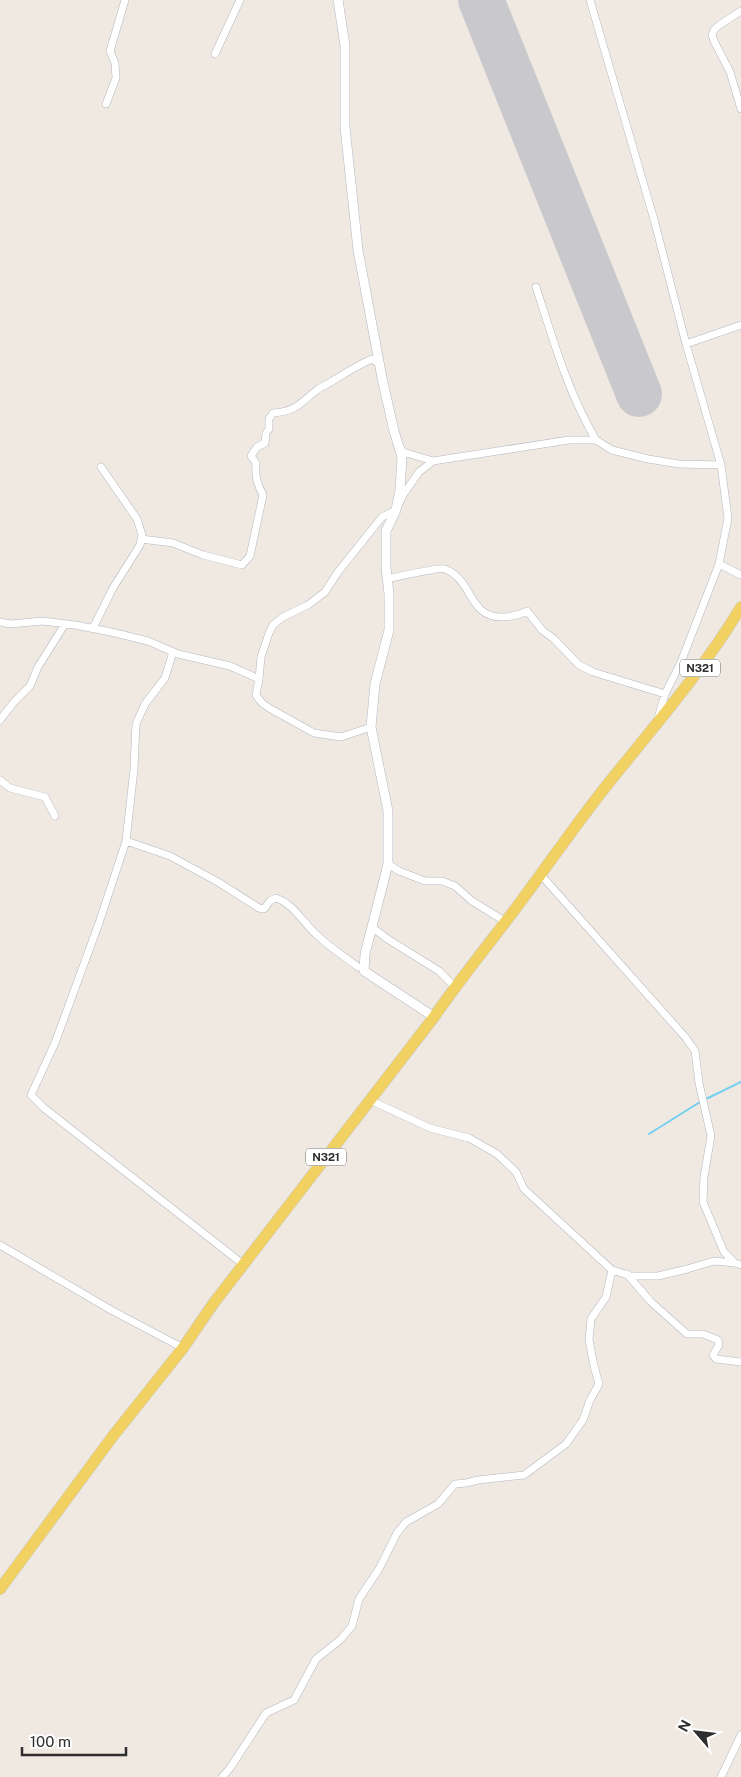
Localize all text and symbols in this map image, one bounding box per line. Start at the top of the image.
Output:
road number: N321 [680,660,720,676]
road number: N321 [306,1148,346,1166]
north arrow [671,1707,721,1757]
text: N [675,1717,694,1734]
scale bar [22,1724,126,1756]
text: 100 m [30,1733,71,1750]

